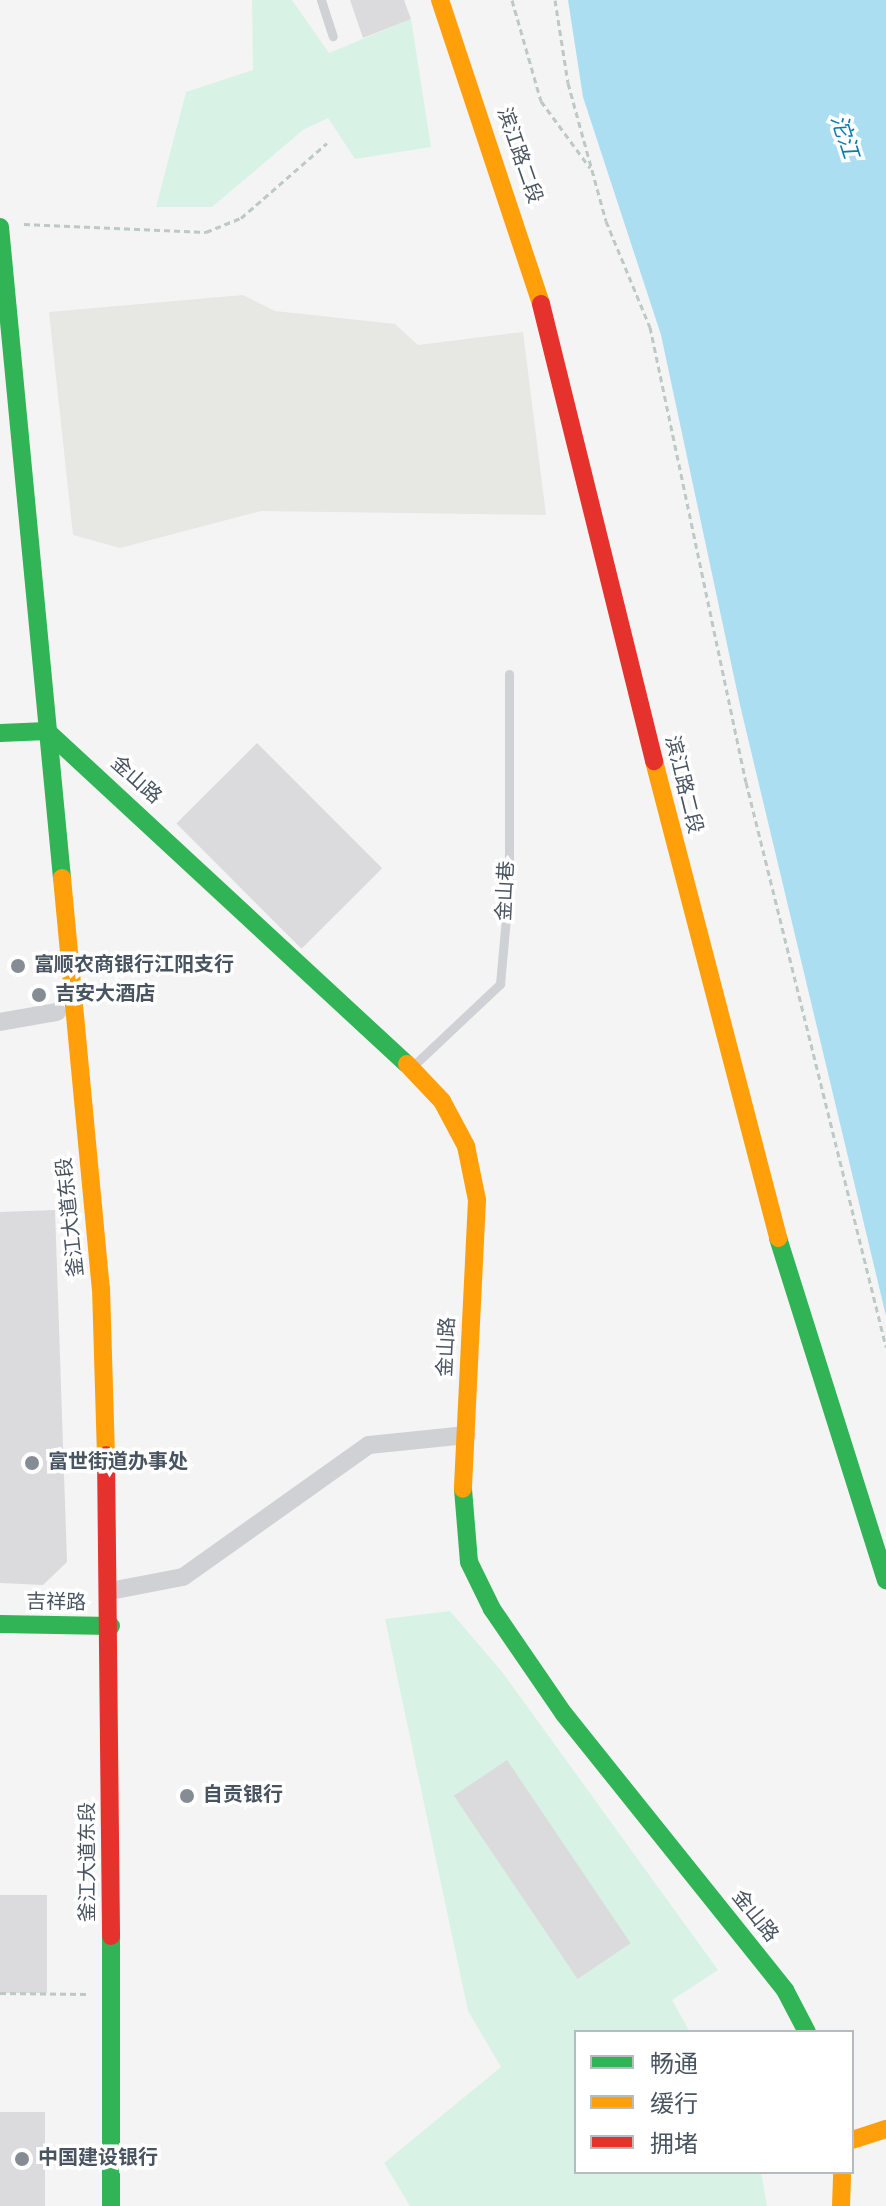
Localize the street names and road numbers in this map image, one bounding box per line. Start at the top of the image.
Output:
street label: 滨江路二段 [490,105,546,207]
street label: 滨江路二段 [658,734,706,836]
street label: 金山路 [105,752,165,810]
street label: 金山巷 [493,860,521,922]
street label: 釜江大道东段 [54,1156,90,1278]
street label: 金山路 [434,1316,462,1378]
street label: 吉祥路 [26,1591,86,1617]
street label: 釜江大道东段 [77,1802,101,1922]
street label: 金山路 [726,1886,782,1948]

